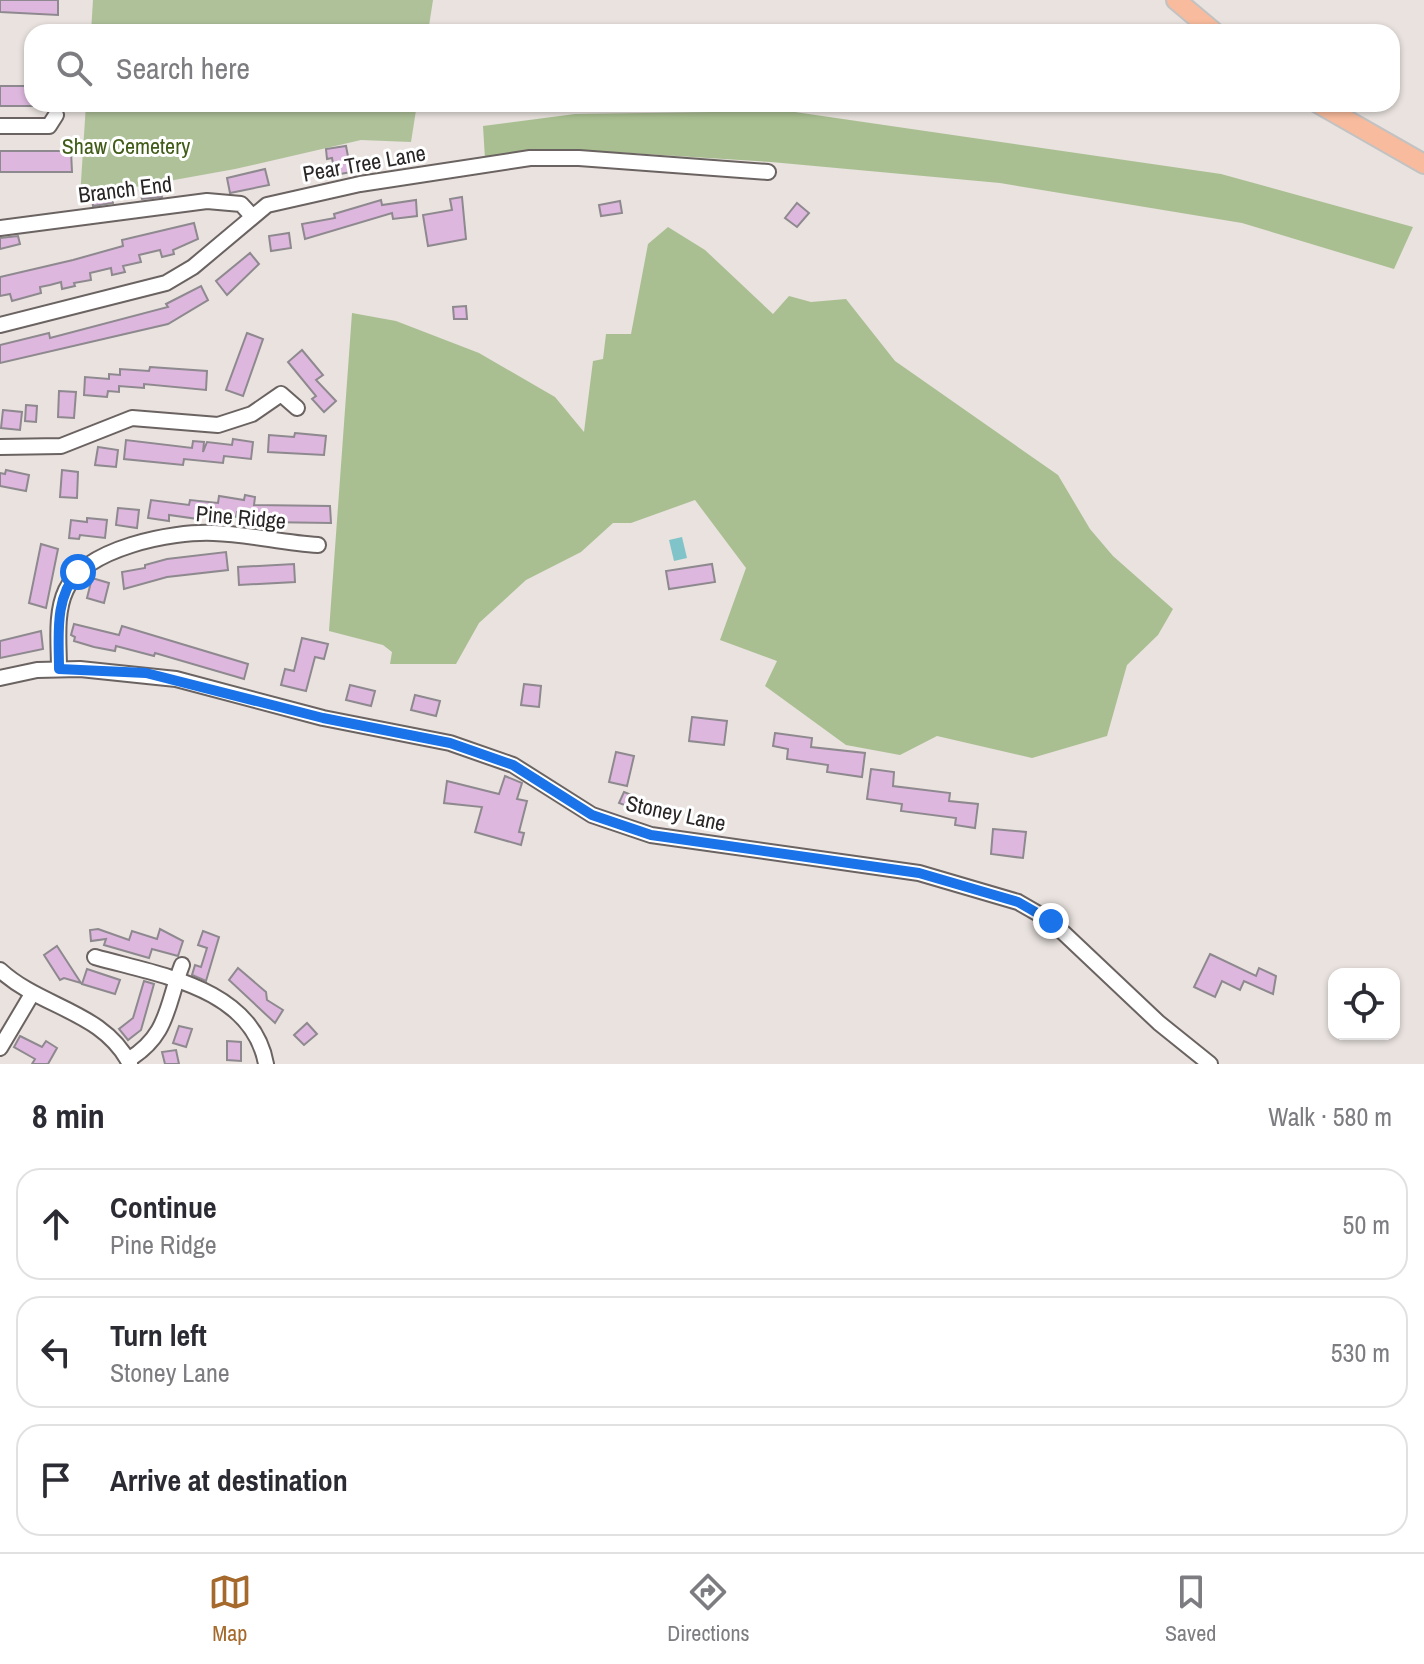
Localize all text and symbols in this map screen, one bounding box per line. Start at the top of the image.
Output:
search box [24,24,1400,112]
icon: search [52,46,96,90]
text: Search here [116,48,250,88]
park label: Shaw Cemetery [62,131,190,161]
street label: Pear Tree Lane [300,137,428,189]
street label: Branch End [76,168,174,210]
street label: Pine Ridge [195,498,287,536]
route start [60,554,96,590]
street label: Stoney Lane [623,788,729,838]
route end [1033,903,1069,939]
map controls [1328,968,1400,1040]
button: locate [1328,968,1400,1040]
text: 8 min [32,1093,105,1139]
text: Walk · 580 m [1268,1099,1392,1134]
text: Continue [110,1187,217,1227]
icon: ahead [34,1202,78,1246]
text: 50 m [1343,1207,1390,1242]
text: Pine Ridge [110,1227,217,1262]
text: Turn left [110,1315,207,1355]
icon: left [34,1330,78,1374]
text: 530 m [1331,1335,1390,1370]
text: Stoney Lane [110,1355,230,1390]
icon: arrive [34,1458,78,1502]
text: Arrive at destination [110,1460,348,1500]
tab: Map [208,1570,252,1648]
tab: Directions [667,1570,750,1648]
tab: Saved [1165,1570,1216,1648]

